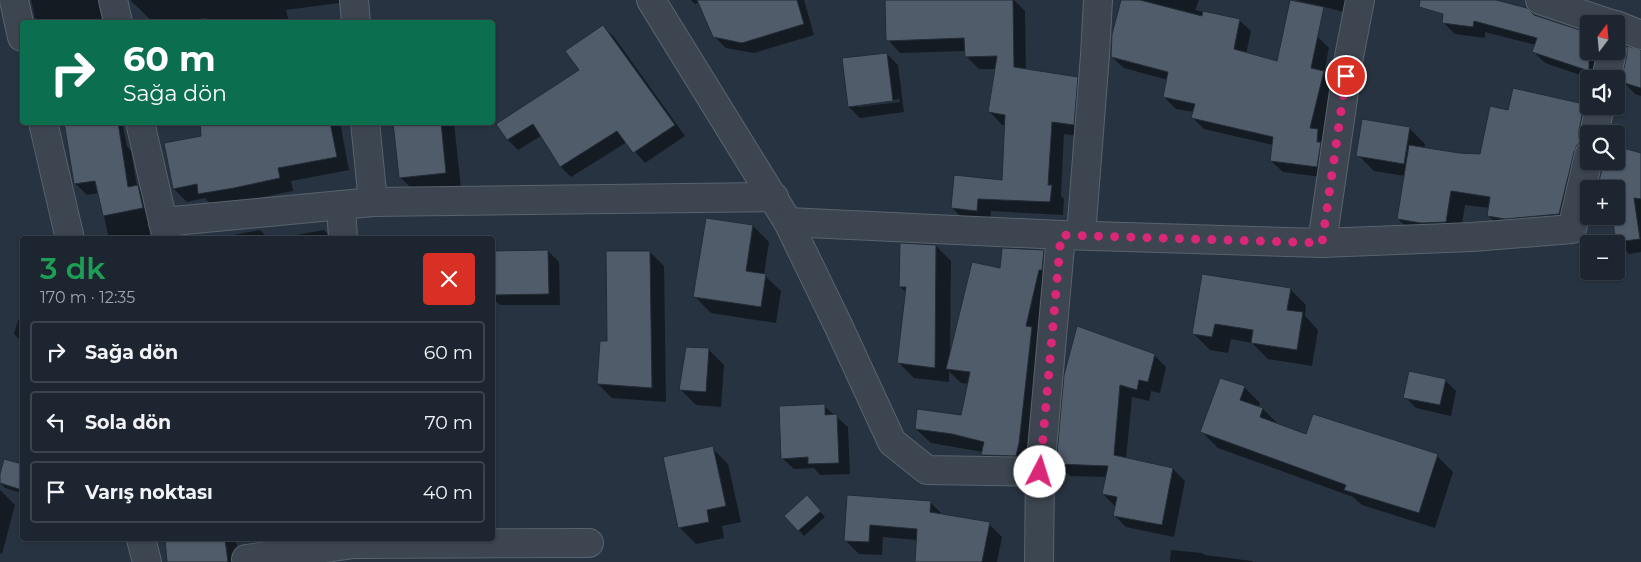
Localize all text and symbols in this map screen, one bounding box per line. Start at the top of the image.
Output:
north arrow [1580,15,1625,60]
map controls [1580,15,1625,280]
text: 60 m [123,37,216,80]
icon: right [40,40,105,105]
pin [1325,55,1367,97]
icon: arrive [1332,62,1360,90]
button: sound [1580,70,1625,115]
text: Sağa dön [123,80,227,107]
button: search [1580,125,1625,170]
button: + [1580,180,1625,225]
button: − [1580,235,1625,280]
text: 3 dk [40,250,105,287]
button: close [423,253,475,305]
text: 170 m · 12:35 [40,288,135,307]
icon: right [42,338,70,366]
text: Sağa dön [85,341,178,364]
text: 60 m [424,341,473,364]
icon: left [42,408,70,436]
text: Sola dön [85,411,171,434]
text: 70 m [424,411,473,434]
position arrow [1013,445,1065,497]
icon: arrive [42,478,70,506]
text: Varış noktası [85,481,213,504]
text: 40 m [423,481,473,504]

